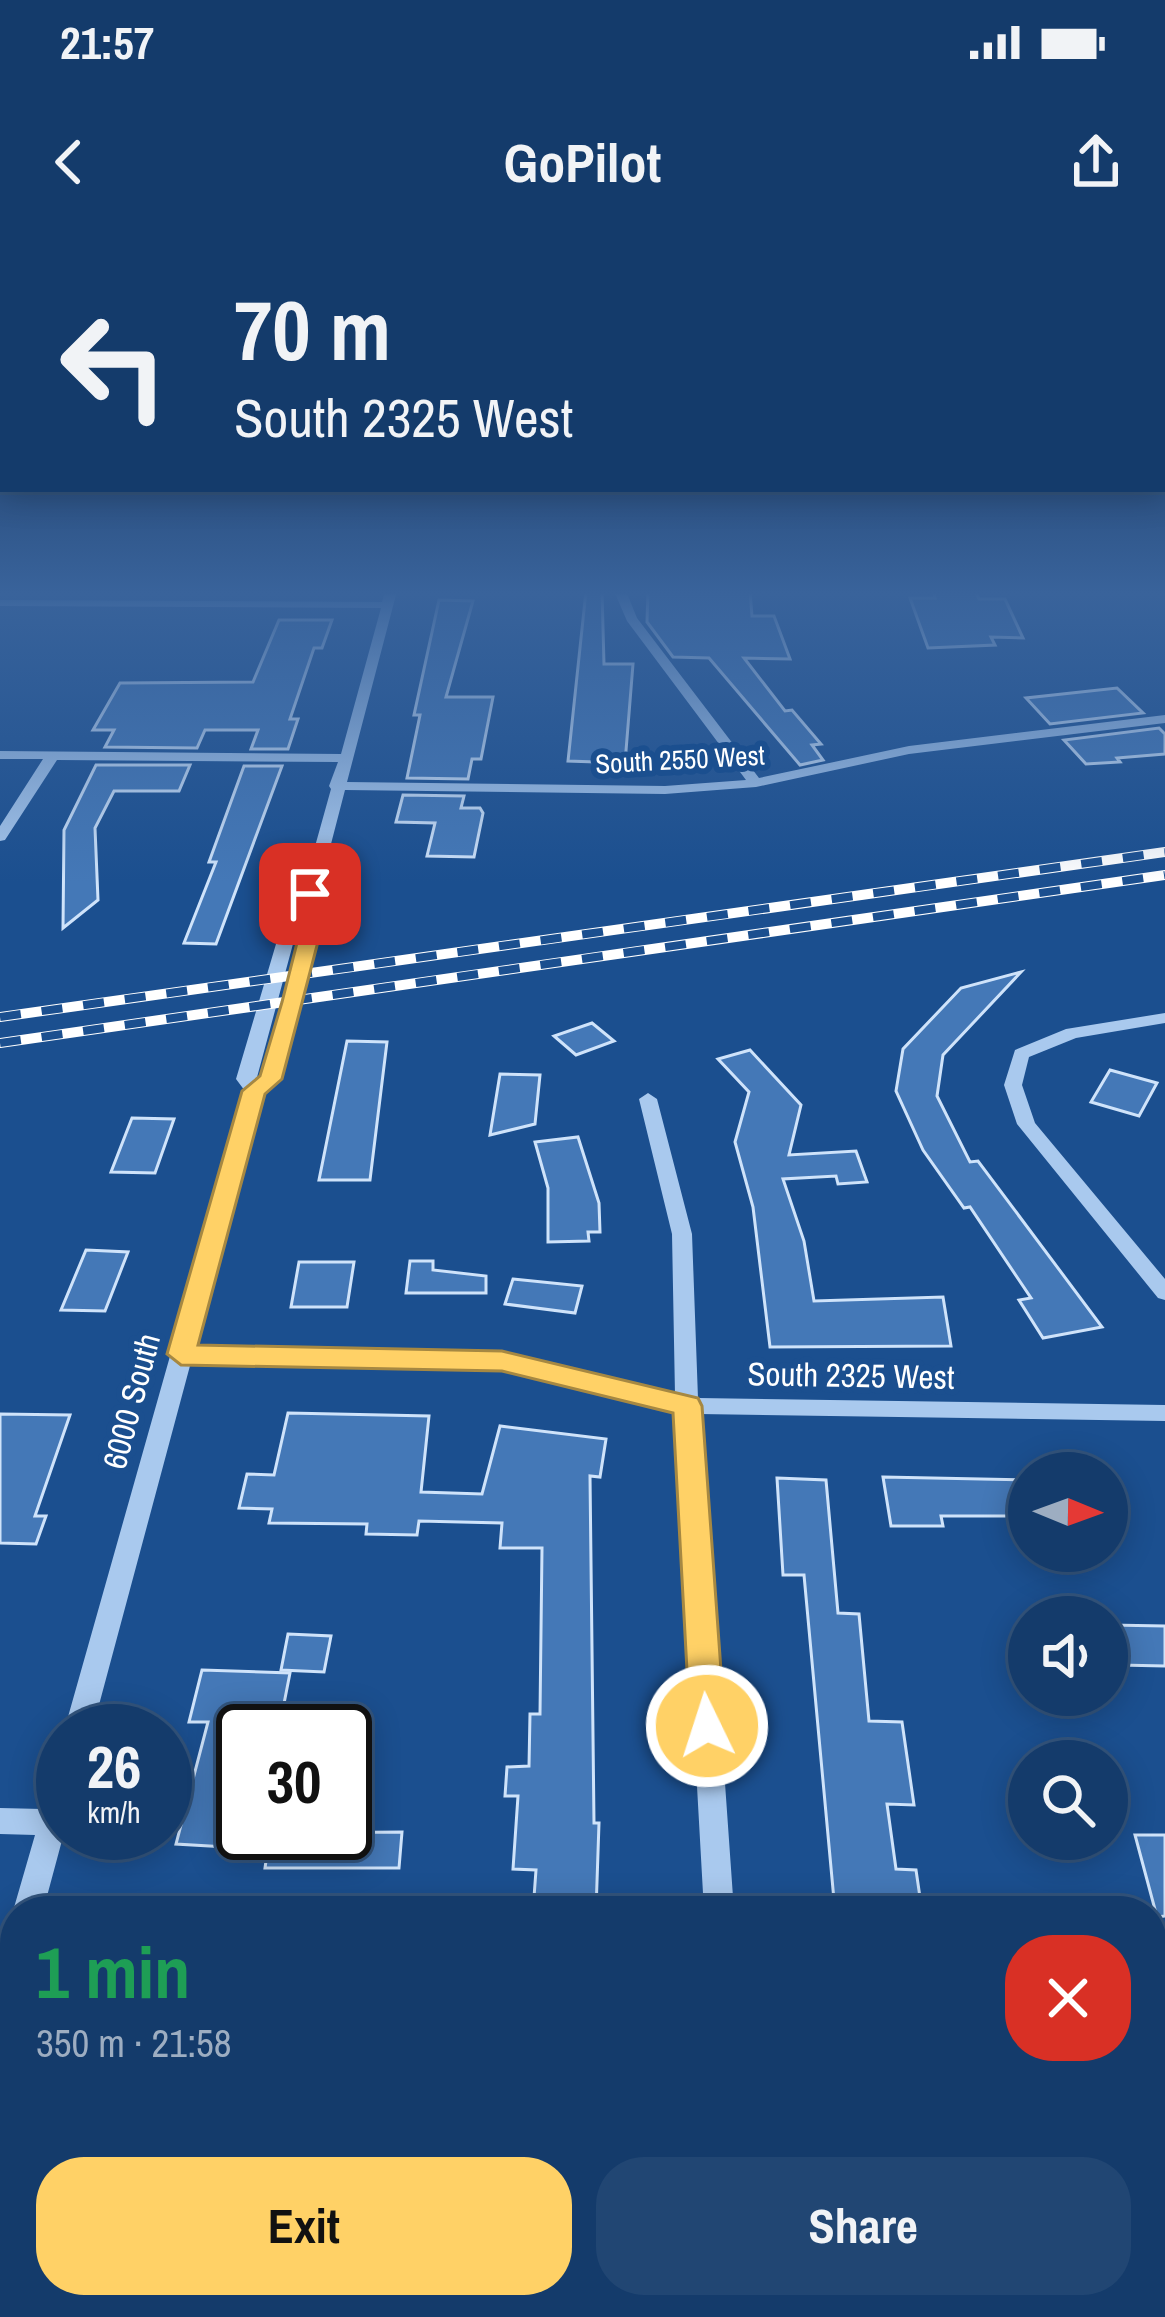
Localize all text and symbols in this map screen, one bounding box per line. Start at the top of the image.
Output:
text: 21:57 [60,12,154,73]
text: GoPilot [504,126,661,199]
icon: back [36,129,102,195]
icon: share [1063,129,1129,195]
text: 70 m [234,273,391,386]
icon: left [36,288,192,444]
text: South 2325 West [234,381,573,454]
street label: South 2550 West [594,737,766,781]
pin [259,843,361,945]
icon: arrive [277,861,343,927]
street label: 6000 South [92,1328,170,1474]
street label: South 2325 West [747,1351,955,1399]
north arrow [1008,1452,1128,1572]
map controls [1008,1452,1128,1860]
button: sound [1008,1596,1128,1716]
position arrow [644,1663,770,1789]
speed limit sign: 30 [216,1704,372,1860]
text: 26 [87,1726,141,1807]
button: search [1008,1740,1128,1860]
text: km/h [87,1792,141,1832]
text: 1 min [36,1923,190,2020]
button: close [1005,1935,1131,2061]
text: 350 m · 21:58 [36,2017,232,2069]
button: Exit [36,2157,572,2295]
button: Share [596,2157,1131,2295]

